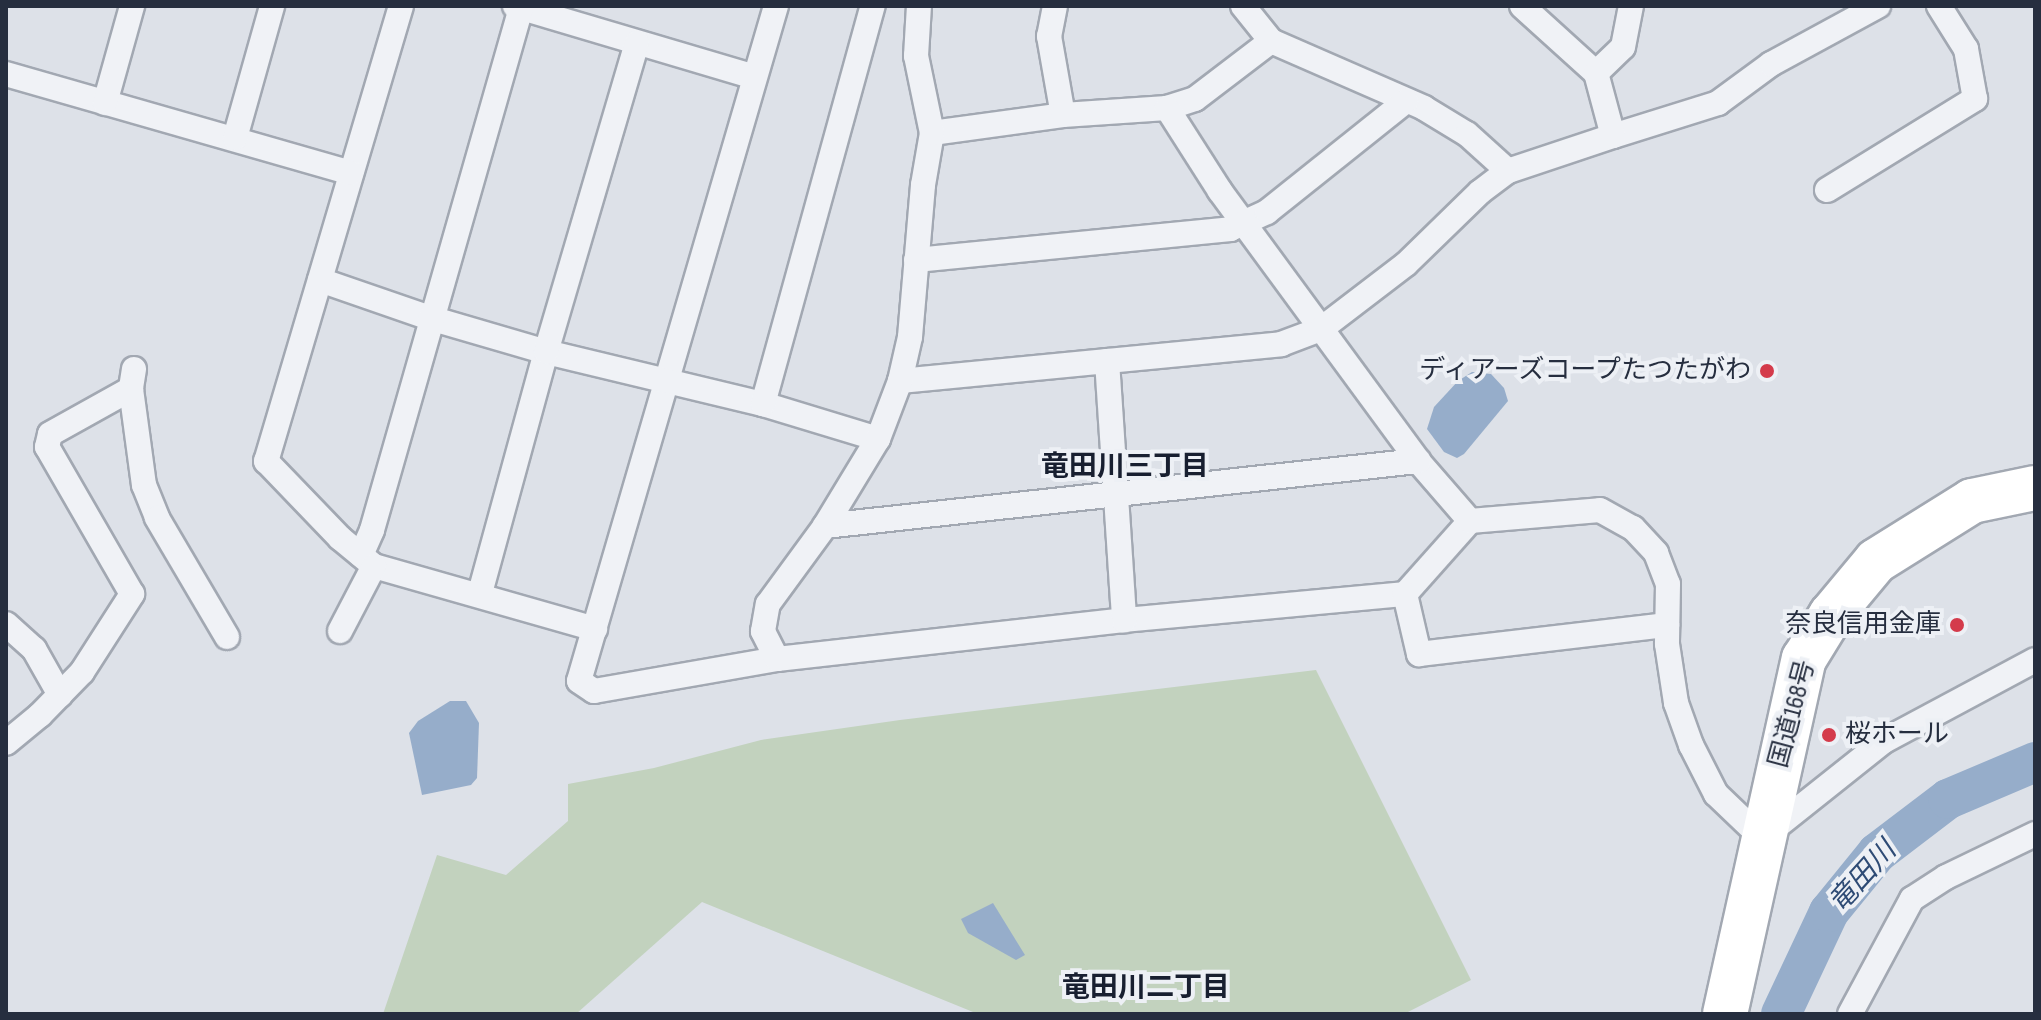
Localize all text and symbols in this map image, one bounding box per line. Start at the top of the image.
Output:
place label: ディアーズコープたつたがわ [1415,355,1751,387]
marker: ディアーズコープたつたがわ [1758,362,1776,380]
district label: 竜田川三丁目 [1041,450,1209,484]
place label: 奈良信用金庫 [1785,609,1941,641]
marker: 奈良信用金庫 [1948,616,1966,634]
street label: 国道168号 [1764,657,1822,771]
place label: 桜ホール [1845,719,1949,751]
marker: 桜ホール [1820,726,1838,744]
water label: 竜田川 [1822,835,1904,919]
district label: 竜田川二丁目 [1062,971,1230,1005]

